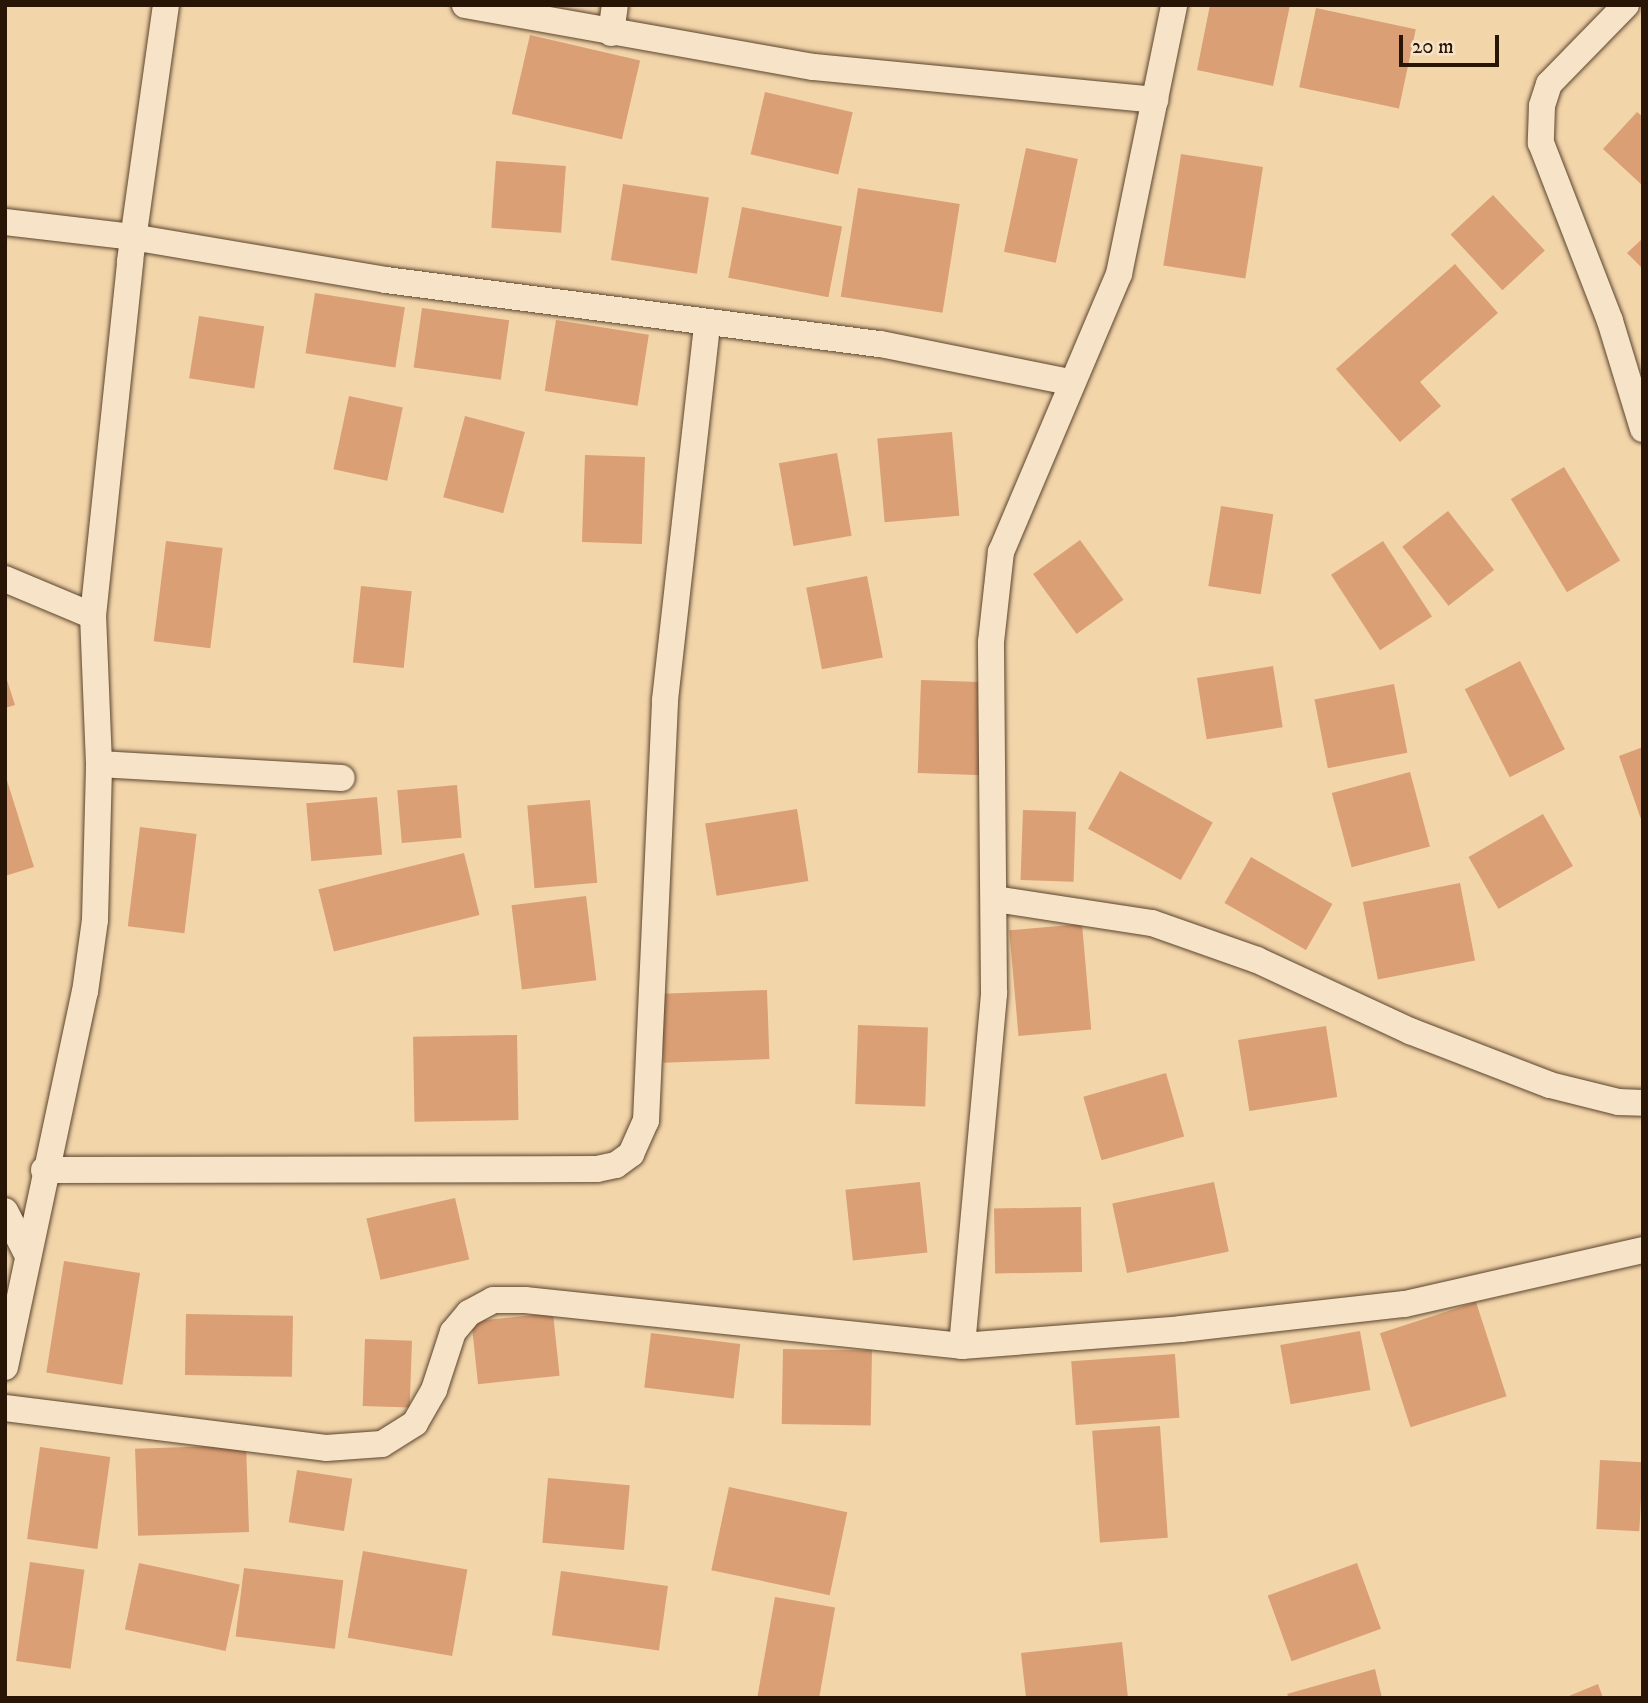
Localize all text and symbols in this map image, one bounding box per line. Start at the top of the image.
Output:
scale bar [1403,21,1503,65]
text: 20 m [1412,34,1454,60]

